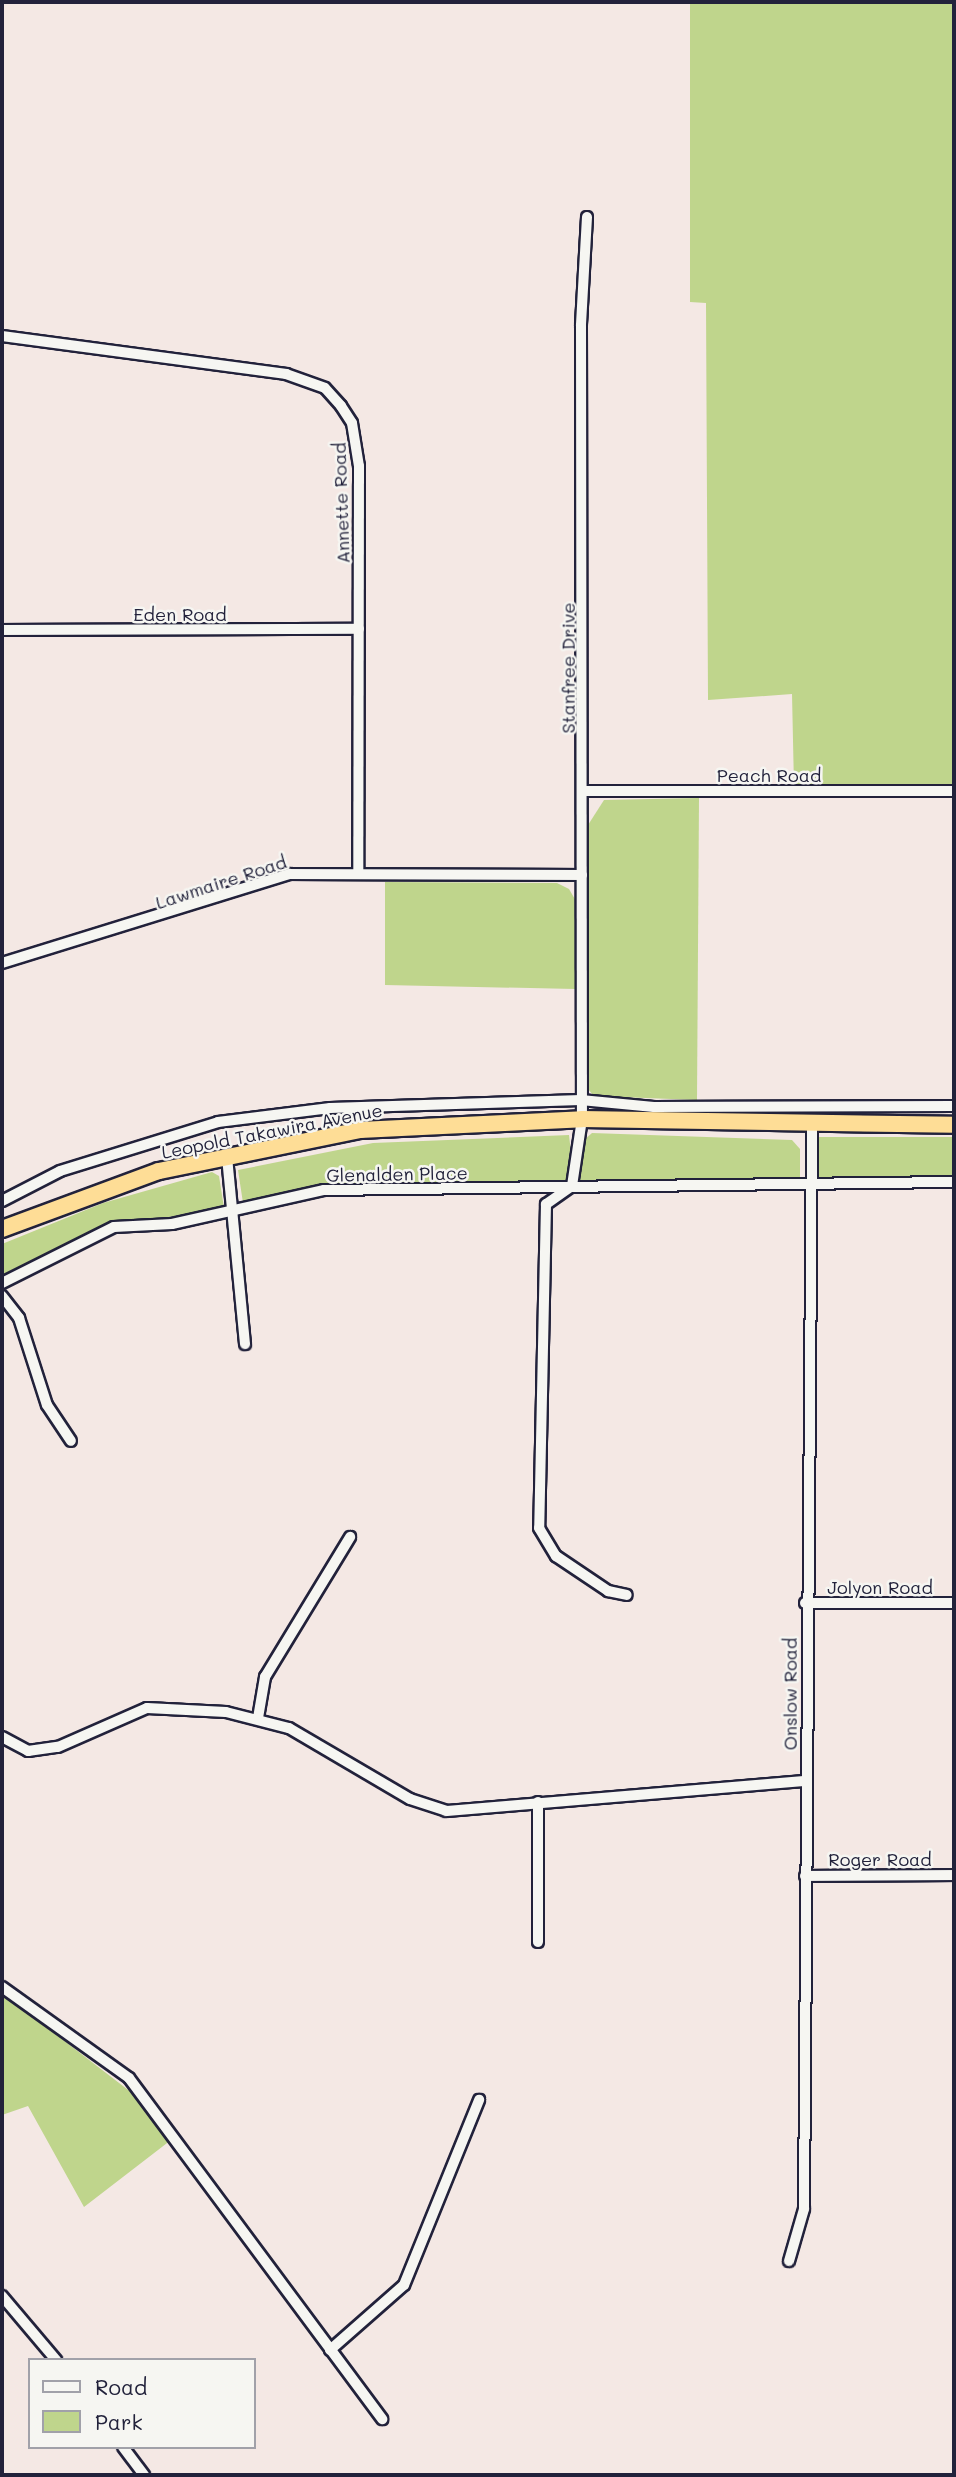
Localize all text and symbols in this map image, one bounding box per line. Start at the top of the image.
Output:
street label: Annette Road [328,442,354,564]
street label: Eden Road [133,603,227,625]
street label: Stanfree Drive [557,603,579,733]
street label: Peach Road [717,764,821,786]
street label: Lawmaire Road [153,851,289,913]
street label: Leopold Takawira Avenue [160,1099,384,1163]
street label: Glenalden Place [326,1162,468,1186]
street label: Jolyon Road [827,1576,933,1598]
street label: Onslow Road [779,1638,801,1750]
street label: Roger Road [828,1848,932,1870]
legend [28,2358,256,2449]
text: Road [95,2373,147,2400]
text: Park [95,2408,143,2435]

